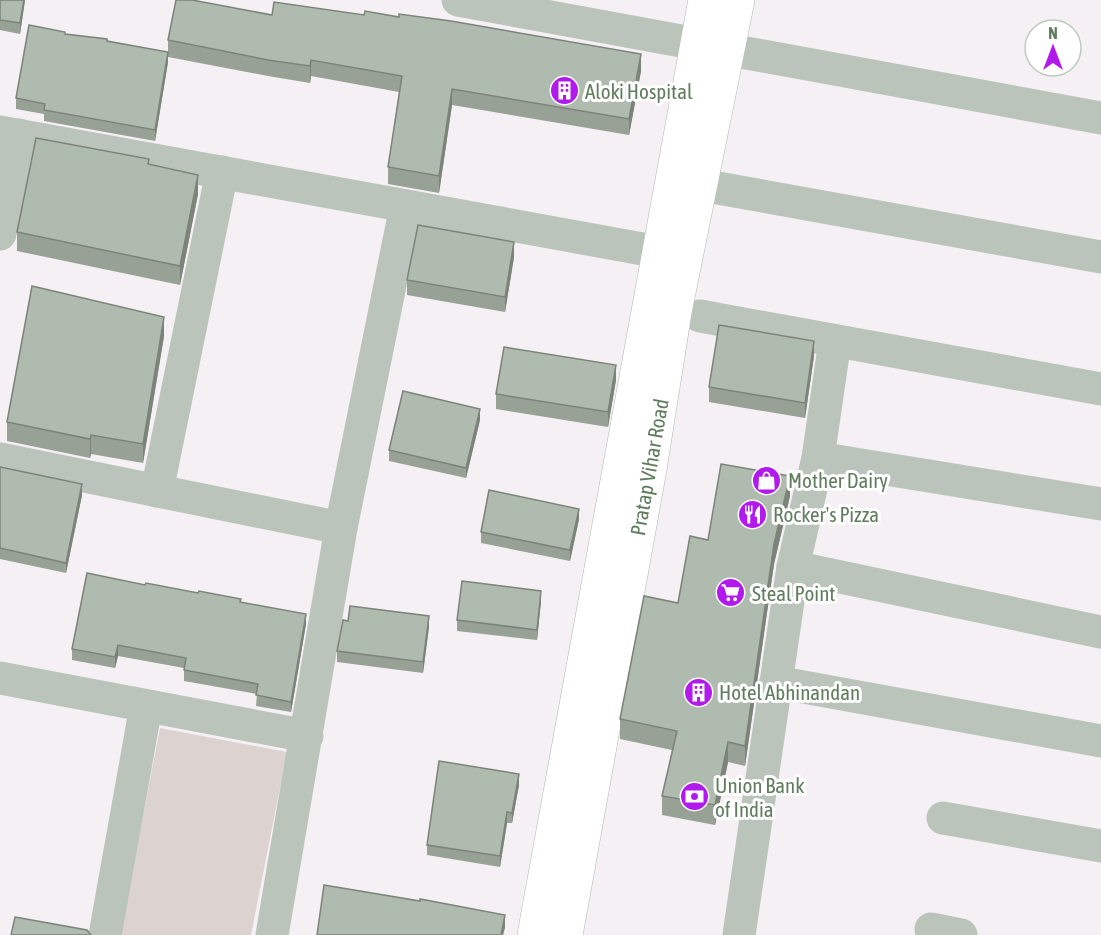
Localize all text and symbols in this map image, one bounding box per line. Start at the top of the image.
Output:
north arrow [1023,18,1083,78]
text: N [1048,24,1058,42]
building icon: Aloki Hospital [548,75,580,107]
place label: Aloki Hospital [585,79,693,103]
street label: Pratap Vihar Road [625,397,673,537]
shop icon: Mother Dairy [751,464,783,496]
place label: Mother Dairy [788,468,888,492]
restaurant icon: Rocker's Pizza [736,498,768,530]
place label: Rocker's Pizza [773,502,879,526]
supermarket icon: Steal Point [715,577,747,609]
place label: Steal Point [752,581,835,605]
building icon: Hotel Abhinandan [682,676,714,708]
place label: Hotel Abhinandan [719,680,860,704]
place label: Union Bank of India [715,773,804,821]
bank icon: Union Bank of India [678,781,710,813]

